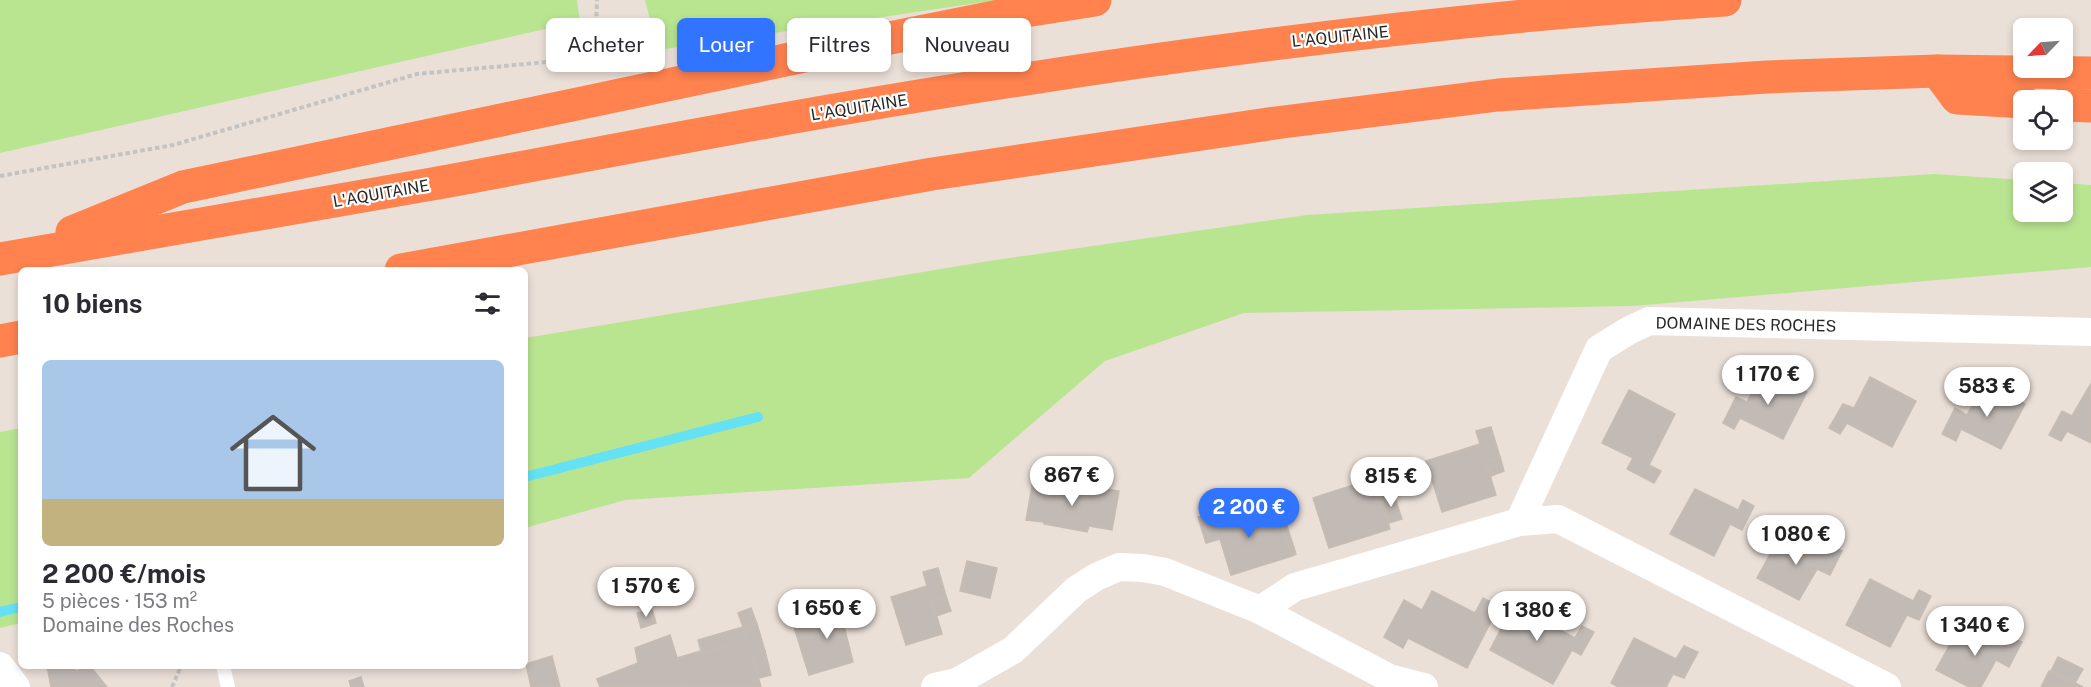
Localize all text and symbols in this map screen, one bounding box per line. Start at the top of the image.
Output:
chip: Acheter [546,18,665,72]
chip: Louer [677,18,775,72]
chip: Filtres [787,18,891,72]
chip: Nouveau [903,18,1031,72]
north arrow [2013,18,2073,78]
map controls [2013,18,2073,222]
street label: L'AQUITAINE [1291,22,1389,51]
street label: L'AQUITAINE [809,90,909,124]
button: locate [2013,90,2073,150]
button: layers [2013,162,2073,222]
street label: L'AQUITAINE [331,176,431,211]
icon: filters [471,287,504,320]
text: 10 biens [42,288,143,319]
street label: DOMAINE DES ROCHES [1655,313,1837,336]
pin: 1 170 € [1713,355,1823,406]
text: 1 170 € [1736,362,1800,386]
pin: 583 € [1945,367,2029,418]
text: 583 € [1958,374,2016,398]
icon: home [219,399,327,507]
pin: 867 € [1030,456,1114,507]
pin: 815 € [1349,457,1433,508]
text: 867 € [1044,463,1100,487]
text: 815 € [1364,464,1418,488]
pin: 2 200 € [1194,488,1304,539]
text: 2 200 € [1212,495,1286,519]
pin: 1 080 € [1741,515,1851,566]
text: 1 080 € [1761,522,1831,546]
text: 2 200 €/mois [42,558,206,589]
pin: 1 570 € [591,567,701,618]
text: 1 570 € [611,574,681,598]
text: 5 pièces · 153 m² [42,589,197,613]
pin: 1 650 € [772,589,882,640]
pin: 1 380 € [1482,591,1592,642]
text: 1 650 € [792,596,862,620]
text: 1 380 € [1502,598,1572,622]
pin: 1 340 € [1920,606,2030,657]
text: Domaine des Roches [42,613,234,637]
text: 1 340 € [1940,613,2010,637]

